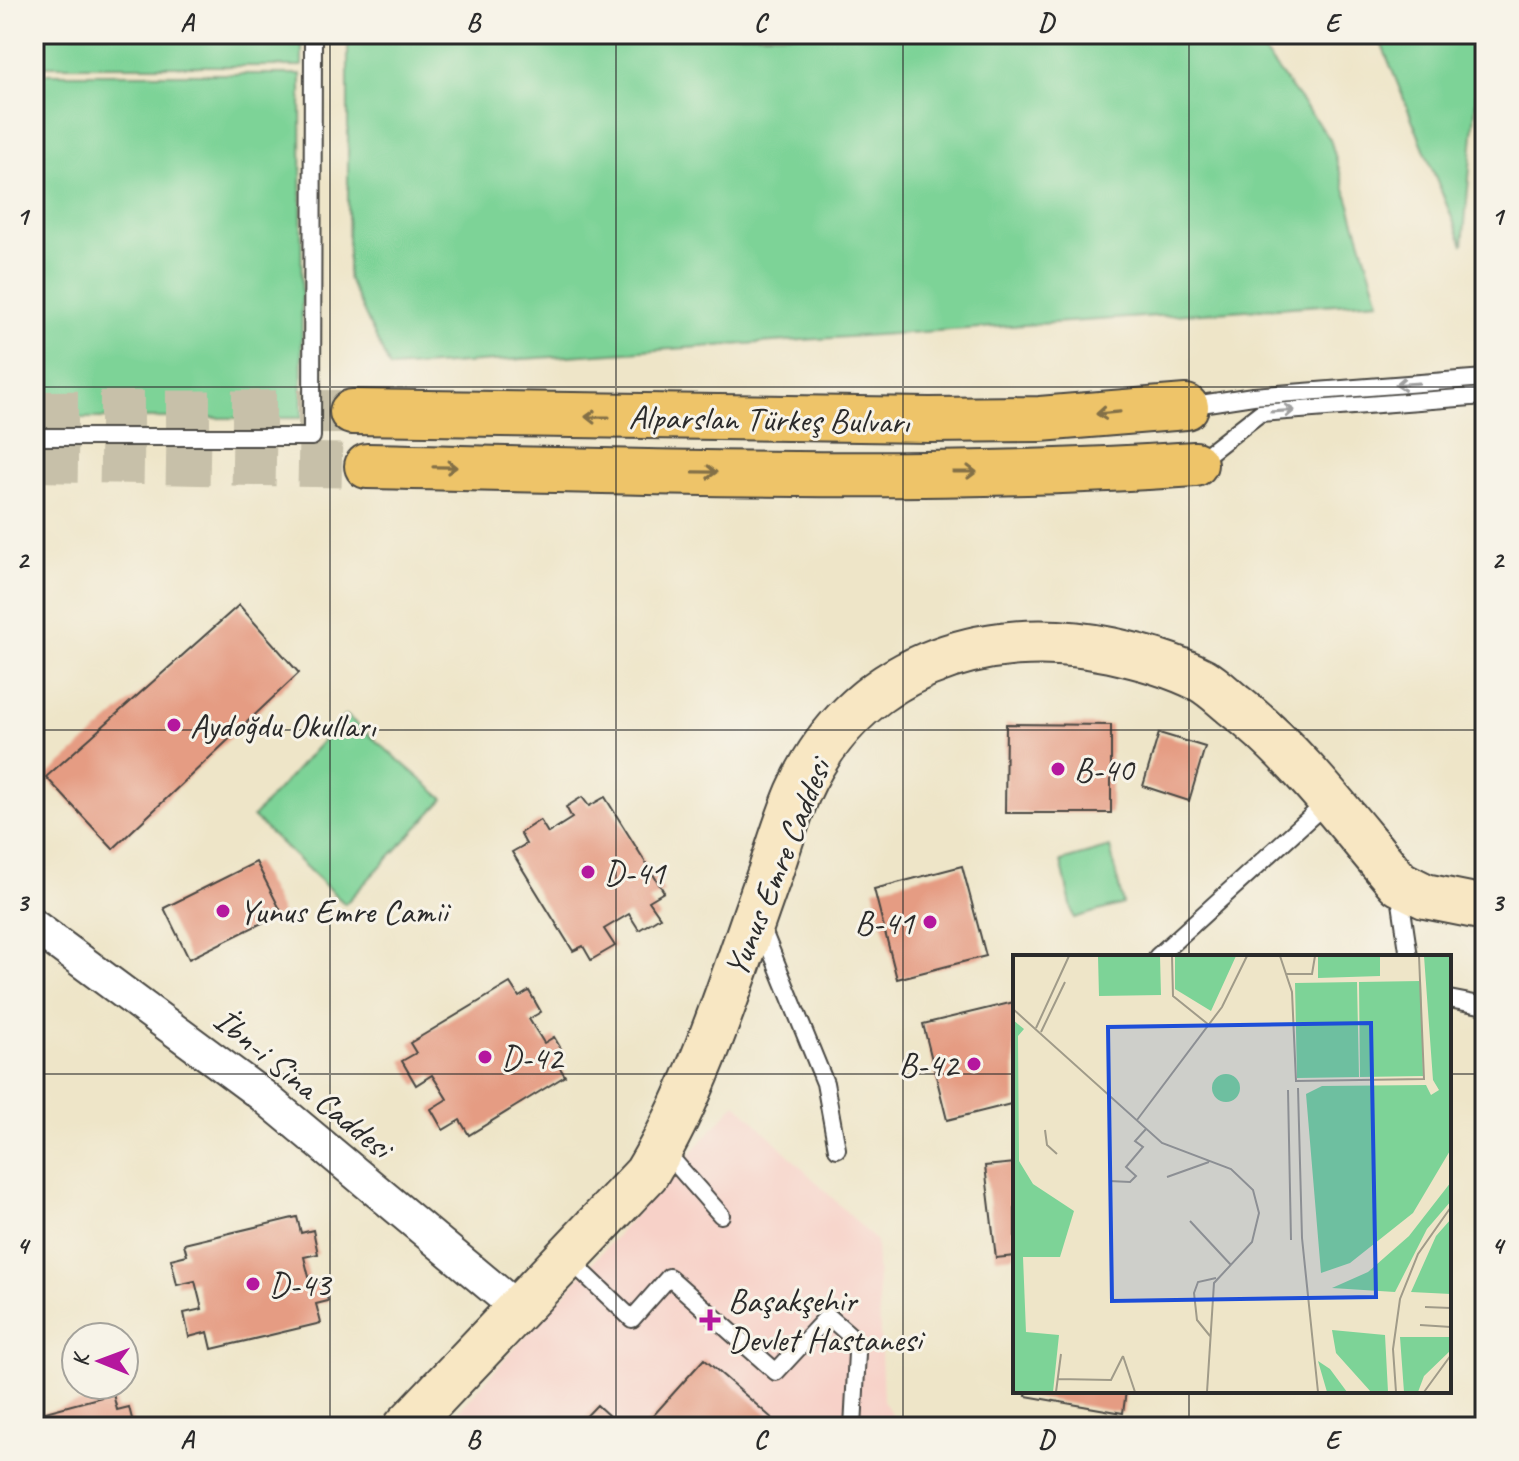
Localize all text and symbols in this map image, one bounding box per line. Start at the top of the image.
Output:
text: A [180,6,195,39]
text: B [466,6,482,39]
text: C [754,6,770,39]
text: D [1038,6,1056,39]
text: E [1325,6,1343,39]
text: 1 [16,200,31,233]
text: 1 [1491,200,1506,233]
one-way arrow [1394,377,1421,392]
street label: Alparslan Türkeş Bulvarı [628,395,911,443]
one-way arrow [1269,403,1296,418]
one-way arrow [1095,406,1122,421]
one-way arrow [584,409,611,424]
one-way arrow [431,459,458,475]
one-way arrow [691,464,718,479]
one-way arrow [951,464,978,480]
text: 2 [16,543,30,576]
text: 2 [1491,543,1505,576]
place label: Aydoğdu Okulları [190,704,377,747]
marker: Aydoğdu Okulları [165,716,183,734]
place label: B-40 [1074,748,1136,791]
street label: Yunus Emre Caddesi [714,749,842,983]
marker: B-40 [1049,760,1067,778]
place label: D-41 [604,851,667,894]
marker: D-41 [579,863,597,881]
text: 3 [16,886,30,919]
text: 3 [1491,886,1505,919]
place label: Yunus Emre Camii [239,890,452,933]
place label: B-41 [855,901,916,944]
marker: Yunus Emre Camii [214,902,232,920]
marker: B-41 [921,913,939,931]
inset map [1013,955,1451,1393]
street label: İbn-i Sina Caddesi [205,998,404,1171]
place label: D-42 [501,1036,565,1079]
place label: B-42 [899,1043,961,1086]
marker: D-42 [476,1048,494,1066]
marker: B-42 [965,1055,983,1073]
text: 4 [16,1229,31,1262]
text: 4 [1491,1229,1506,1262]
place label: D-43 [269,1263,333,1306]
marker: D-43 [244,1275,262,1293]
place label: Başakşehir Devlet Hastanesi [728,1279,926,1361]
marker: Başakşehir Devlet Hastanesi [699,1309,721,1331]
north arrow [60,1321,140,1401]
text: K [67,1350,95,1367]
text: A [180,1423,195,1456]
text: B [466,1423,482,1456]
text: C [754,1423,770,1456]
text: D [1038,1423,1056,1456]
text: E [1325,1423,1343,1456]

